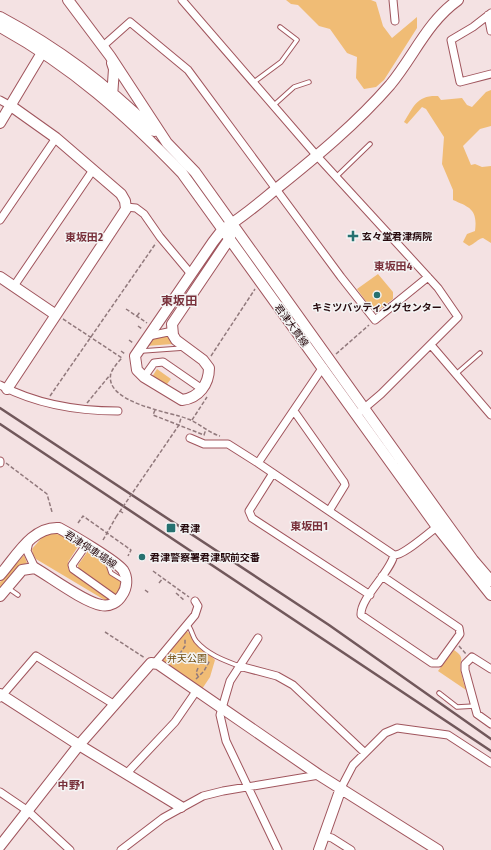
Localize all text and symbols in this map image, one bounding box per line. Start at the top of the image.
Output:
marker: 玄々堂君津病院 [347,230,359,242]
district label: 東坂田2 [65,231,103,244]
place label: 玄々堂君津病院 [362,231,432,243]
district label: 東坂田4 [374,260,413,273]
marker: キミツバッティングセンター [372,290,382,300]
district label: 東坂田 [161,294,197,308]
street label: 君津大貫線 [272,302,311,349]
place label: キミツバッティングセンター [312,302,442,314]
district label: 東坂田1 [290,520,328,533]
marker: 君津 [165,522,177,534]
place label: 君津 [180,523,200,535]
street label: 君津停車場線 [62,528,119,571]
marker: 君津警察署君津駅前交番 [137,552,147,562]
place label: 君津警察署君津駅前交番 [150,552,260,564]
park label: 弁天公園 [167,653,207,665]
district label: 中野1 [58,779,84,792]

